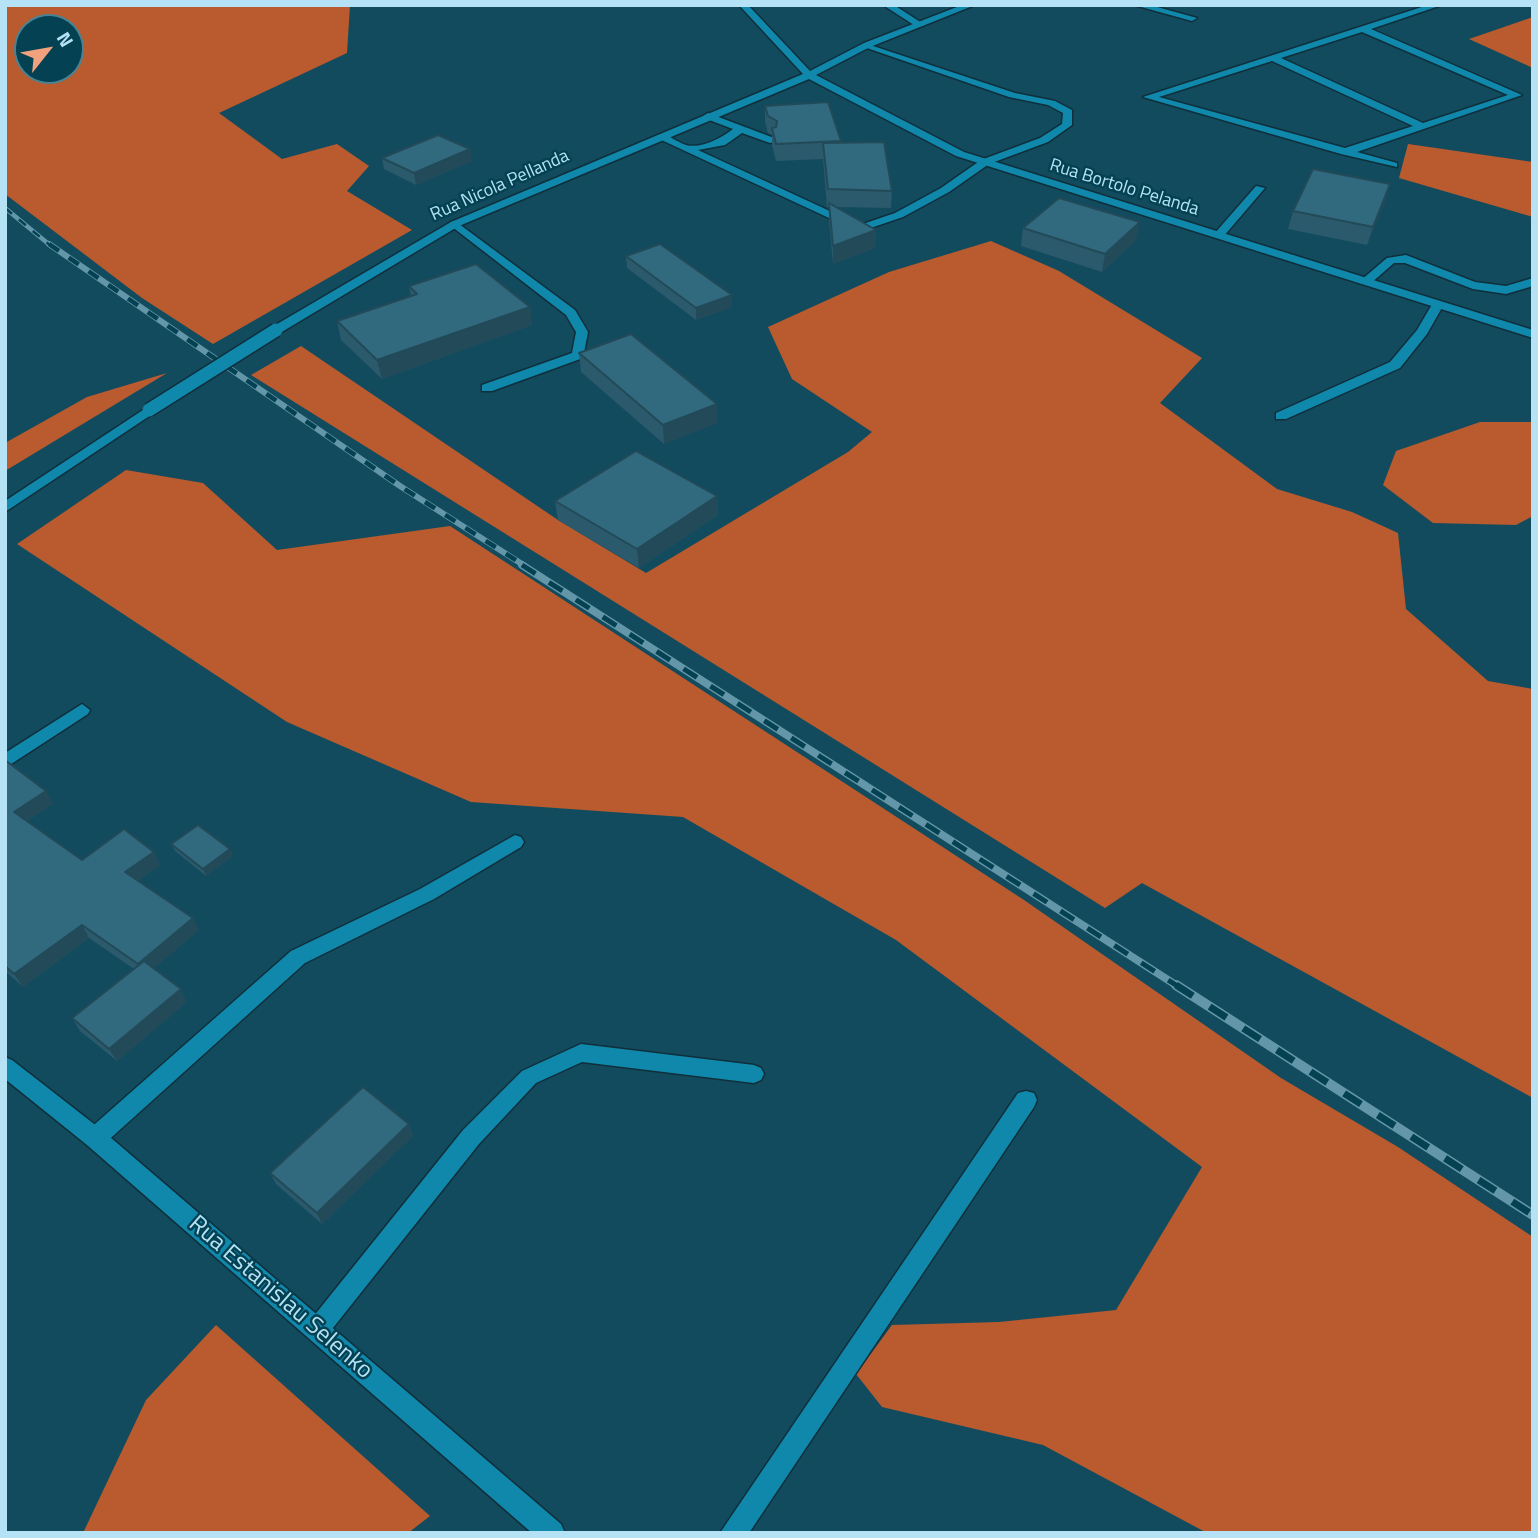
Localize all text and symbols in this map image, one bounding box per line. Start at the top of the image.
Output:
north arrow [14,14,84,84]
text: N [50,26,82,52]
street label: Rua Nicola Pellanda [427,146,573,226]
street label: Rua Bortolo Pelanda [1047,155,1201,221]
street label: Rua Estanislau Selenko [182,1210,378,1386]

